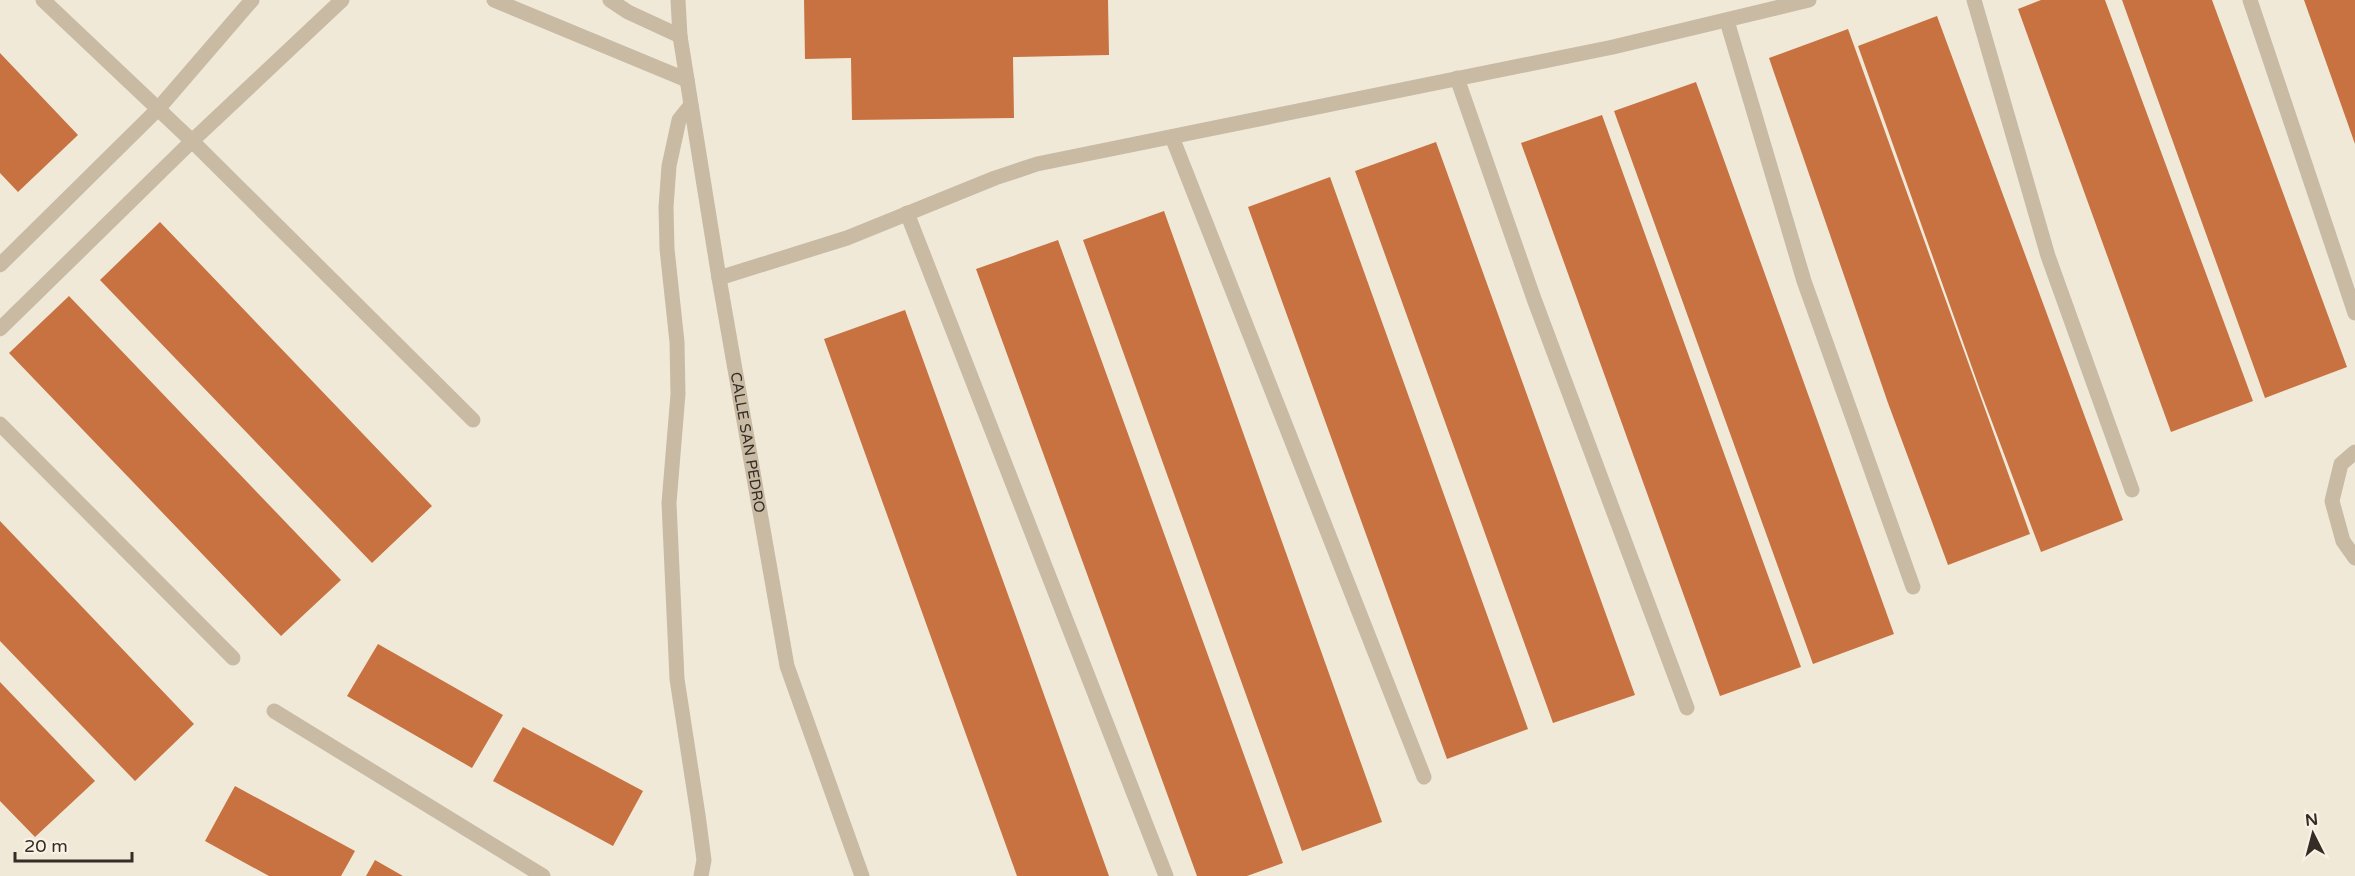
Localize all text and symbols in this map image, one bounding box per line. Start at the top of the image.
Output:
street label: CALLE SAN PEDRO [727,371,769,514]
north arrow [2283,804,2343,864]
text: N [2304,809,2319,831]
scale bar [15,825,132,863]
text: 20 m [24,835,68,857]

